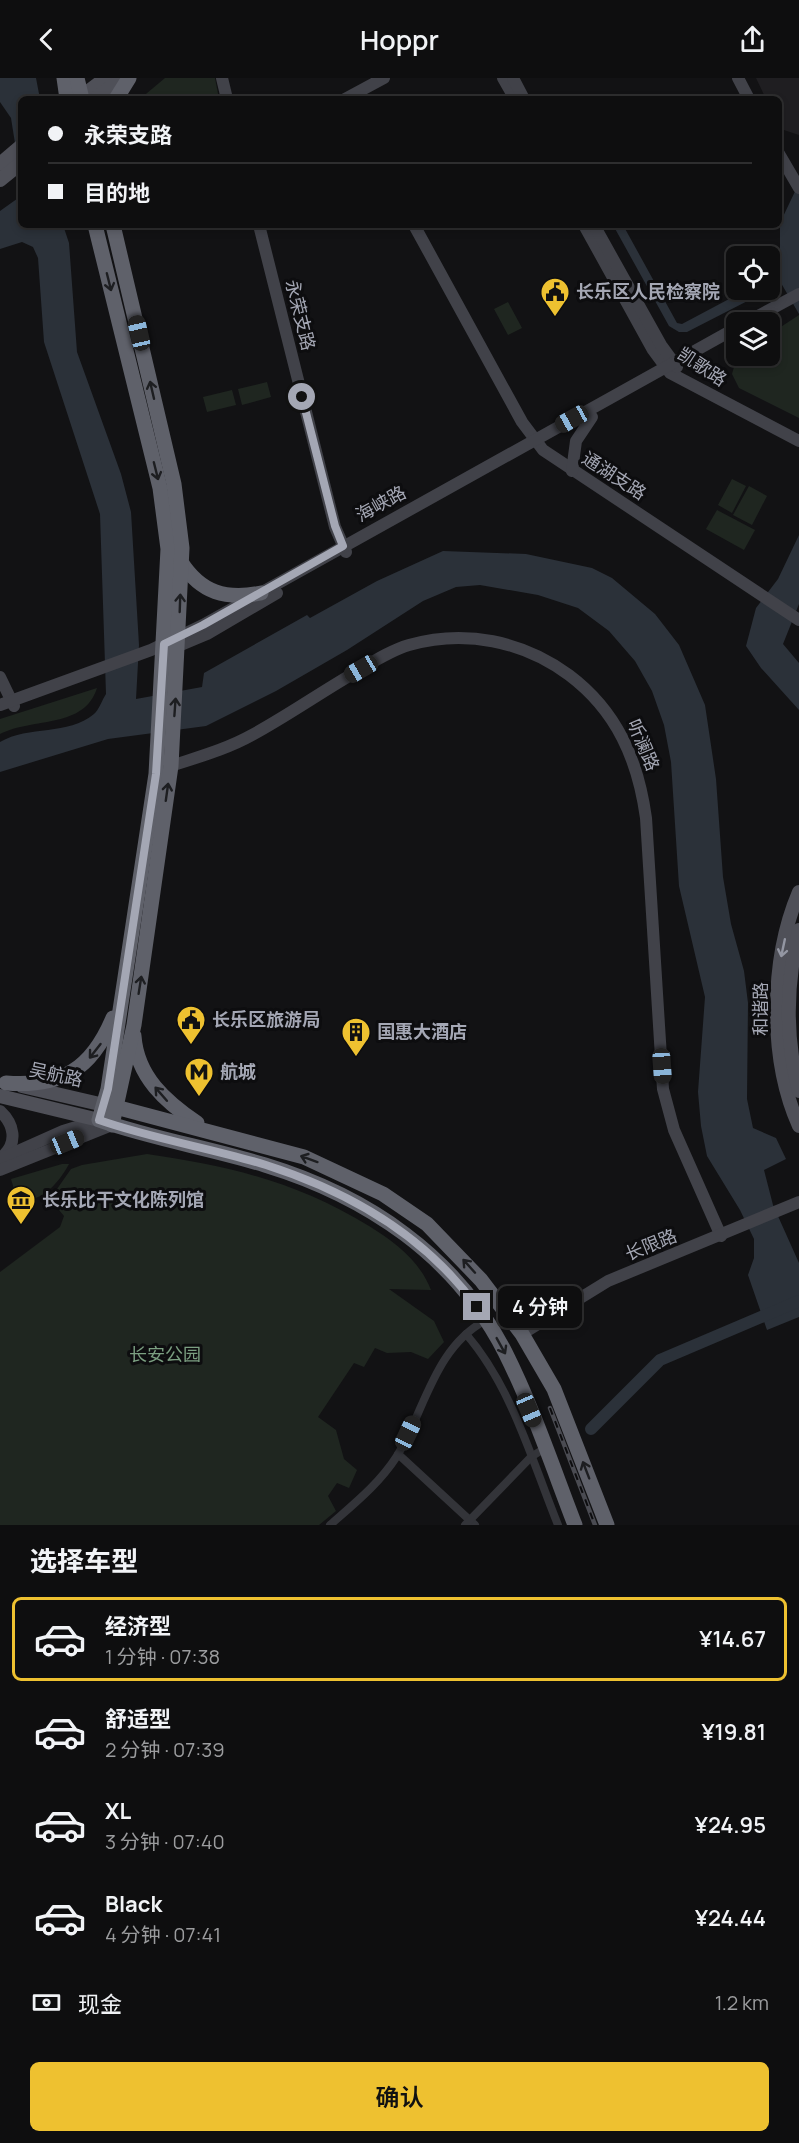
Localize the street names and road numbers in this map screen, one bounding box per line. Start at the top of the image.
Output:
street label: 永荣支路 [281,277,321,353]
street label: 凯歌路 [673,341,732,391]
street label: 通湖支路 [578,445,651,505]
street label: 海峡路 [351,480,410,527]
street label: 听澜路 [622,715,666,774]
street label: 和谐路 [748,982,772,1036]
street label: 吴航路 [27,1057,85,1091]
street label: 长限路 [621,1223,680,1265]

